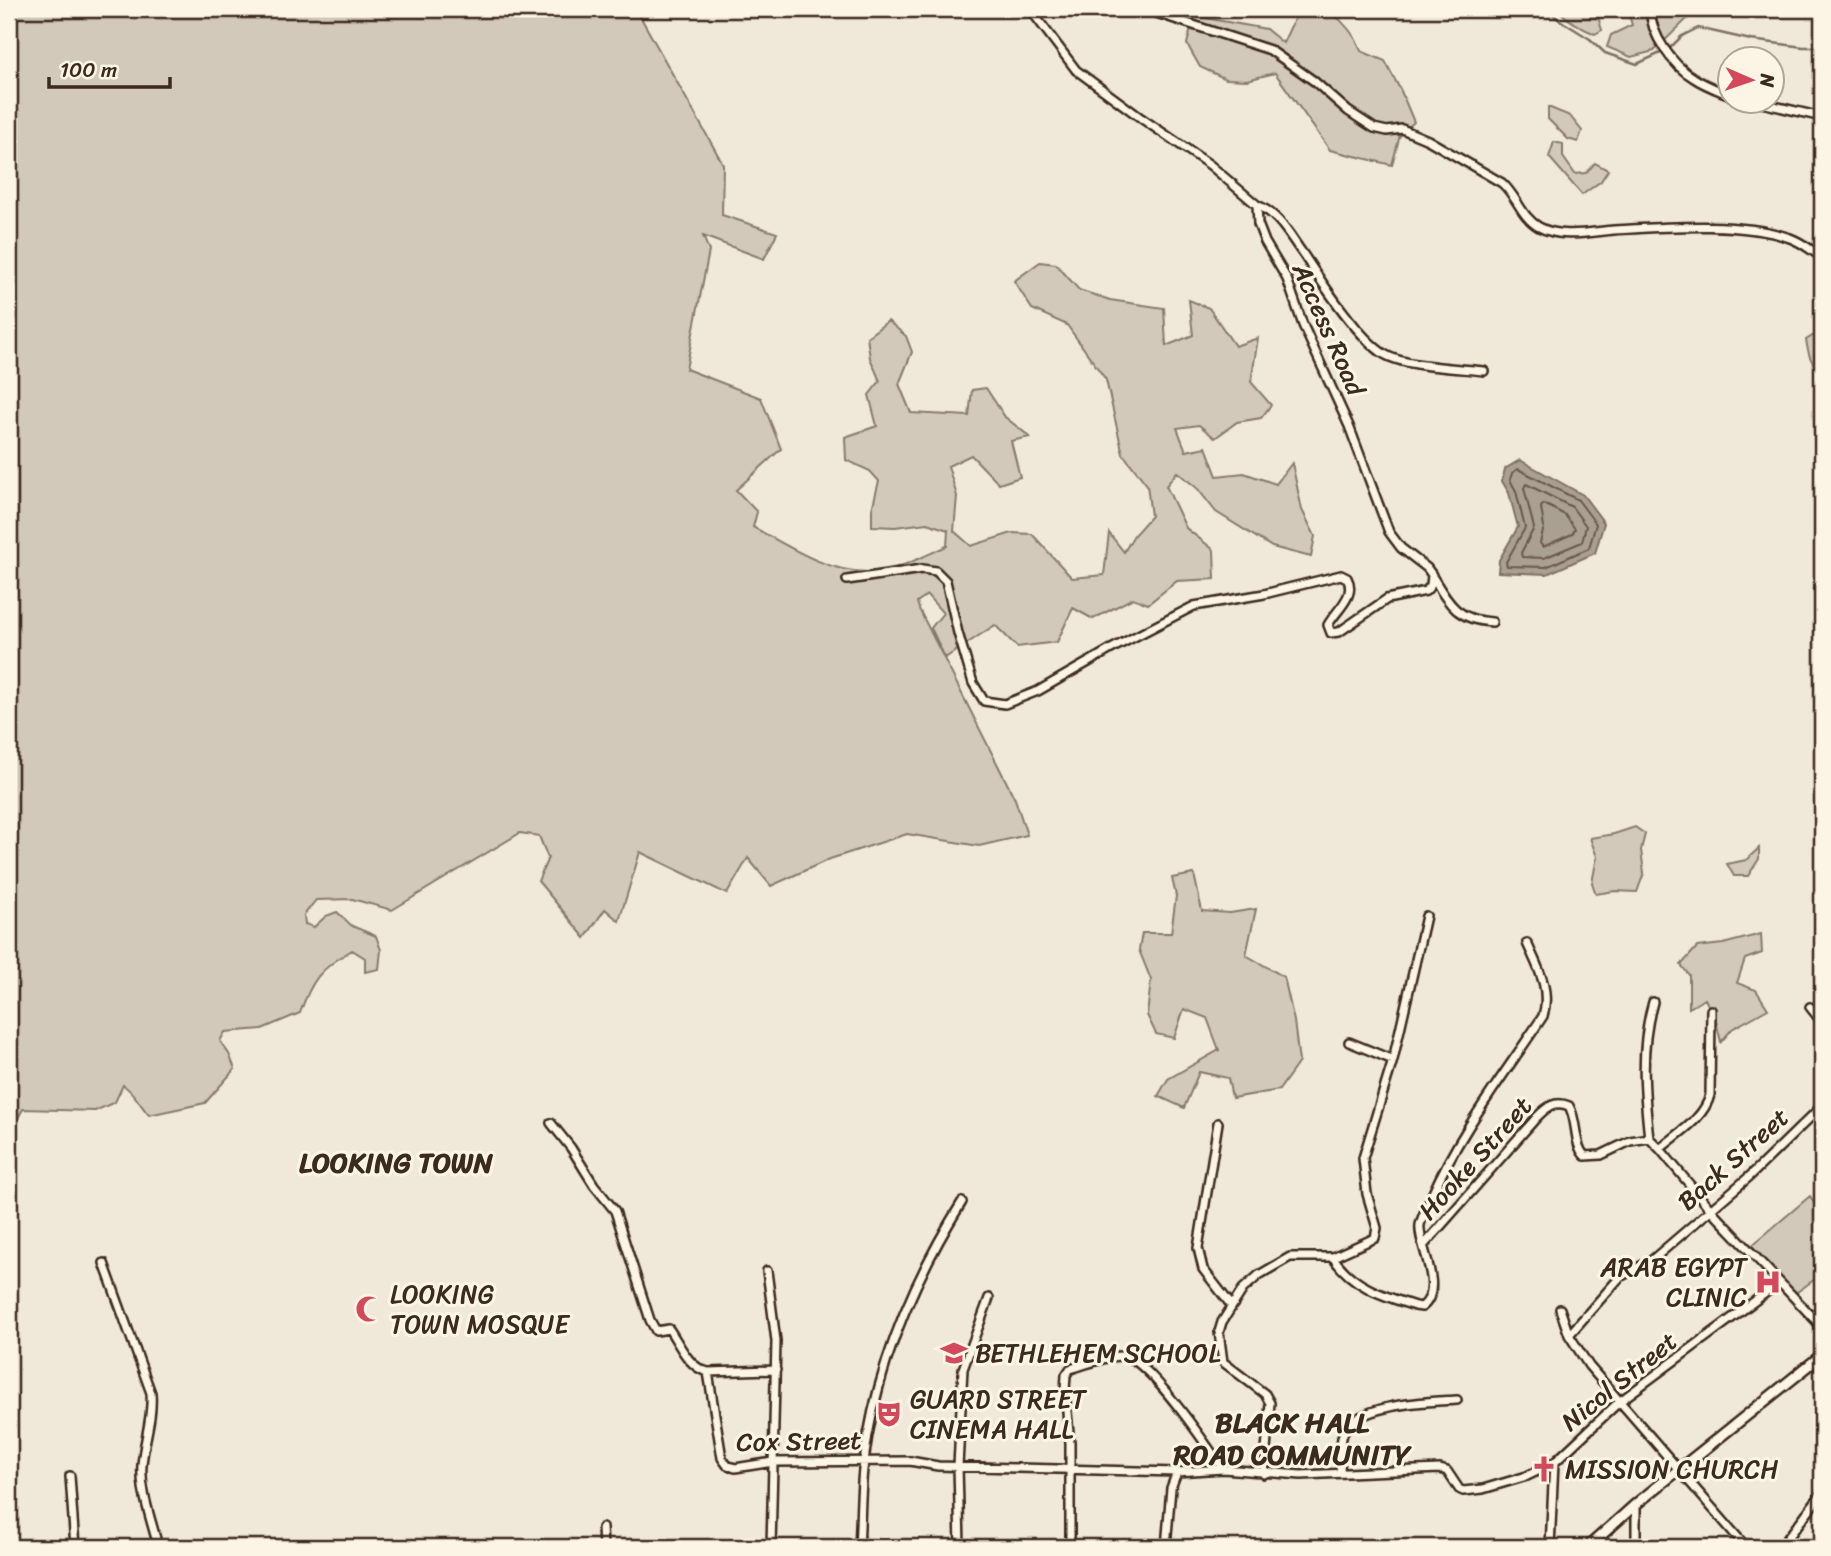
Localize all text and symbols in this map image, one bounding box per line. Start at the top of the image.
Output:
scale bar [49,46,170,90]
north arrow [1716,46,1786,116]
text: 100 m [60,51,117,89]
text: N [1751,72,1784,89]
street label: Access Road [1279,254,1380,405]
street label: Hooke Street [1406,1085,1544,1231]
street label: Back Street [1666,1096,1800,1222]
district label: LOOKING TOWN [299,1138,494,1187]
place label: ARAB EGYPT CLINIC [1600,1244,1749,1320]
hospital icon: ARAB EGYPT CLINIC [1753,1267,1783,1297]
place label: LOOKING TOWN MOSQUE [390,1271,570,1347]
mosque icon: LOOKING TOWN MOSQUE [354,1294,384,1324]
street label: Nicol Street [1550,1319,1688,1443]
place label: BETHLEHEM SCHOOL [975,1330,1220,1376]
school or university icon: BETHLEHEM SCHOOL [939,1338,969,1368]
place label: GUARD STREET CINEMA HALL [910,1376,1088,1452]
district label: BLACK HALL ROAD COMMUNITY [1173,1398,1412,1479]
theatre icon: GUARD STREET CINEMA HALL [874,1399,904,1429]
street label: Cox Street [736,1417,862,1465]
place label: MISSION CHURCH [1565,1446,1779,1492]
church icon: MISSION CHURCH [1529,1454,1559,1484]

